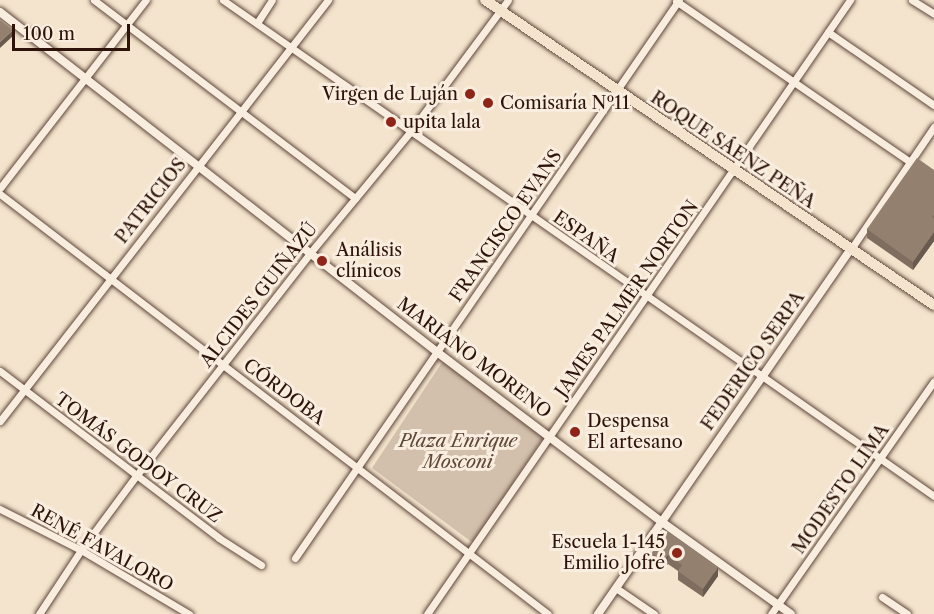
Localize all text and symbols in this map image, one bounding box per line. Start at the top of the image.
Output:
scale bar [15,12,134,50]
text: 100 m [23,23,75,45]
place label: Virgen de Luján [322,83,458,105]
marker: Virgen de Luján [463,87,477,101]
street label: ROQUE SÁENZ PEÑA [646,87,820,213]
place label: Comisaría Nº11 [500,92,630,114]
marker: Comisaría Nº11 [481,96,495,110]
place label: upita lala [403,111,481,133]
marker: upita lala [384,115,398,129]
street label: FRANCISCO EVANS [445,146,567,306]
street label: PATRICIOS [111,154,191,248]
street label: JAMES PALMER NORTON [550,196,704,402]
street label: ESPAÑA [549,206,623,268]
street label: ALCIDES GUIÑAZÚ [196,218,322,372]
place label: Análisis clínicos [336,240,402,282]
marker: Análisis clínicos [313,252,331,270]
street label: FEDERICO SERPA [697,287,809,435]
street label: MARIANO MORENO [393,293,555,423]
street label: CÓRDOBA [239,354,329,430]
street label: TOMÁS GODOY CRUZ [50,388,226,528]
place label: Despensa El artesano [587,411,683,454]
street label: MODESTO LIMA [788,420,894,558]
marker: Despensa El artesano [568,425,582,439]
park label: Plaza Enrique Mosconi [399,431,517,474]
street label: RENÉ FAVALORO [27,500,177,596]
place label: Escuela 1-145 Emilio Jofré [551,532,665,574]
marker: Escuela 1-145 Emilio Jofré [670,546,684,560]

